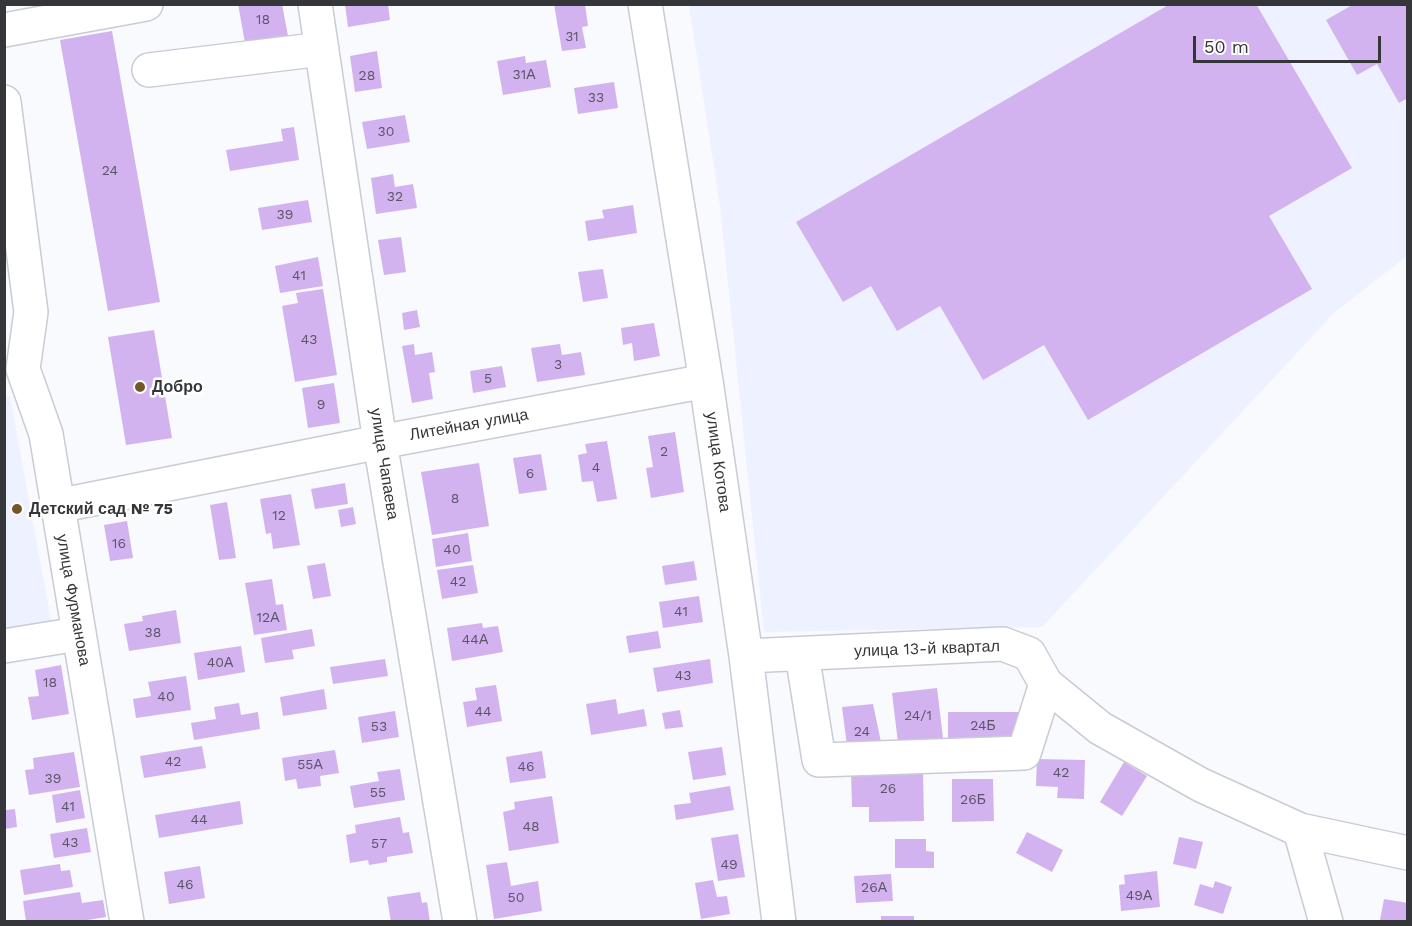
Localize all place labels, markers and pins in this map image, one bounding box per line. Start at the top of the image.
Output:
place label: Добро [152,377,203,397]
marker: Добро [133,380,147,394]
place label: Детский сад № 75 [29,499,173,519]
marker: Детский сад № 75 [10,502,24,516]

